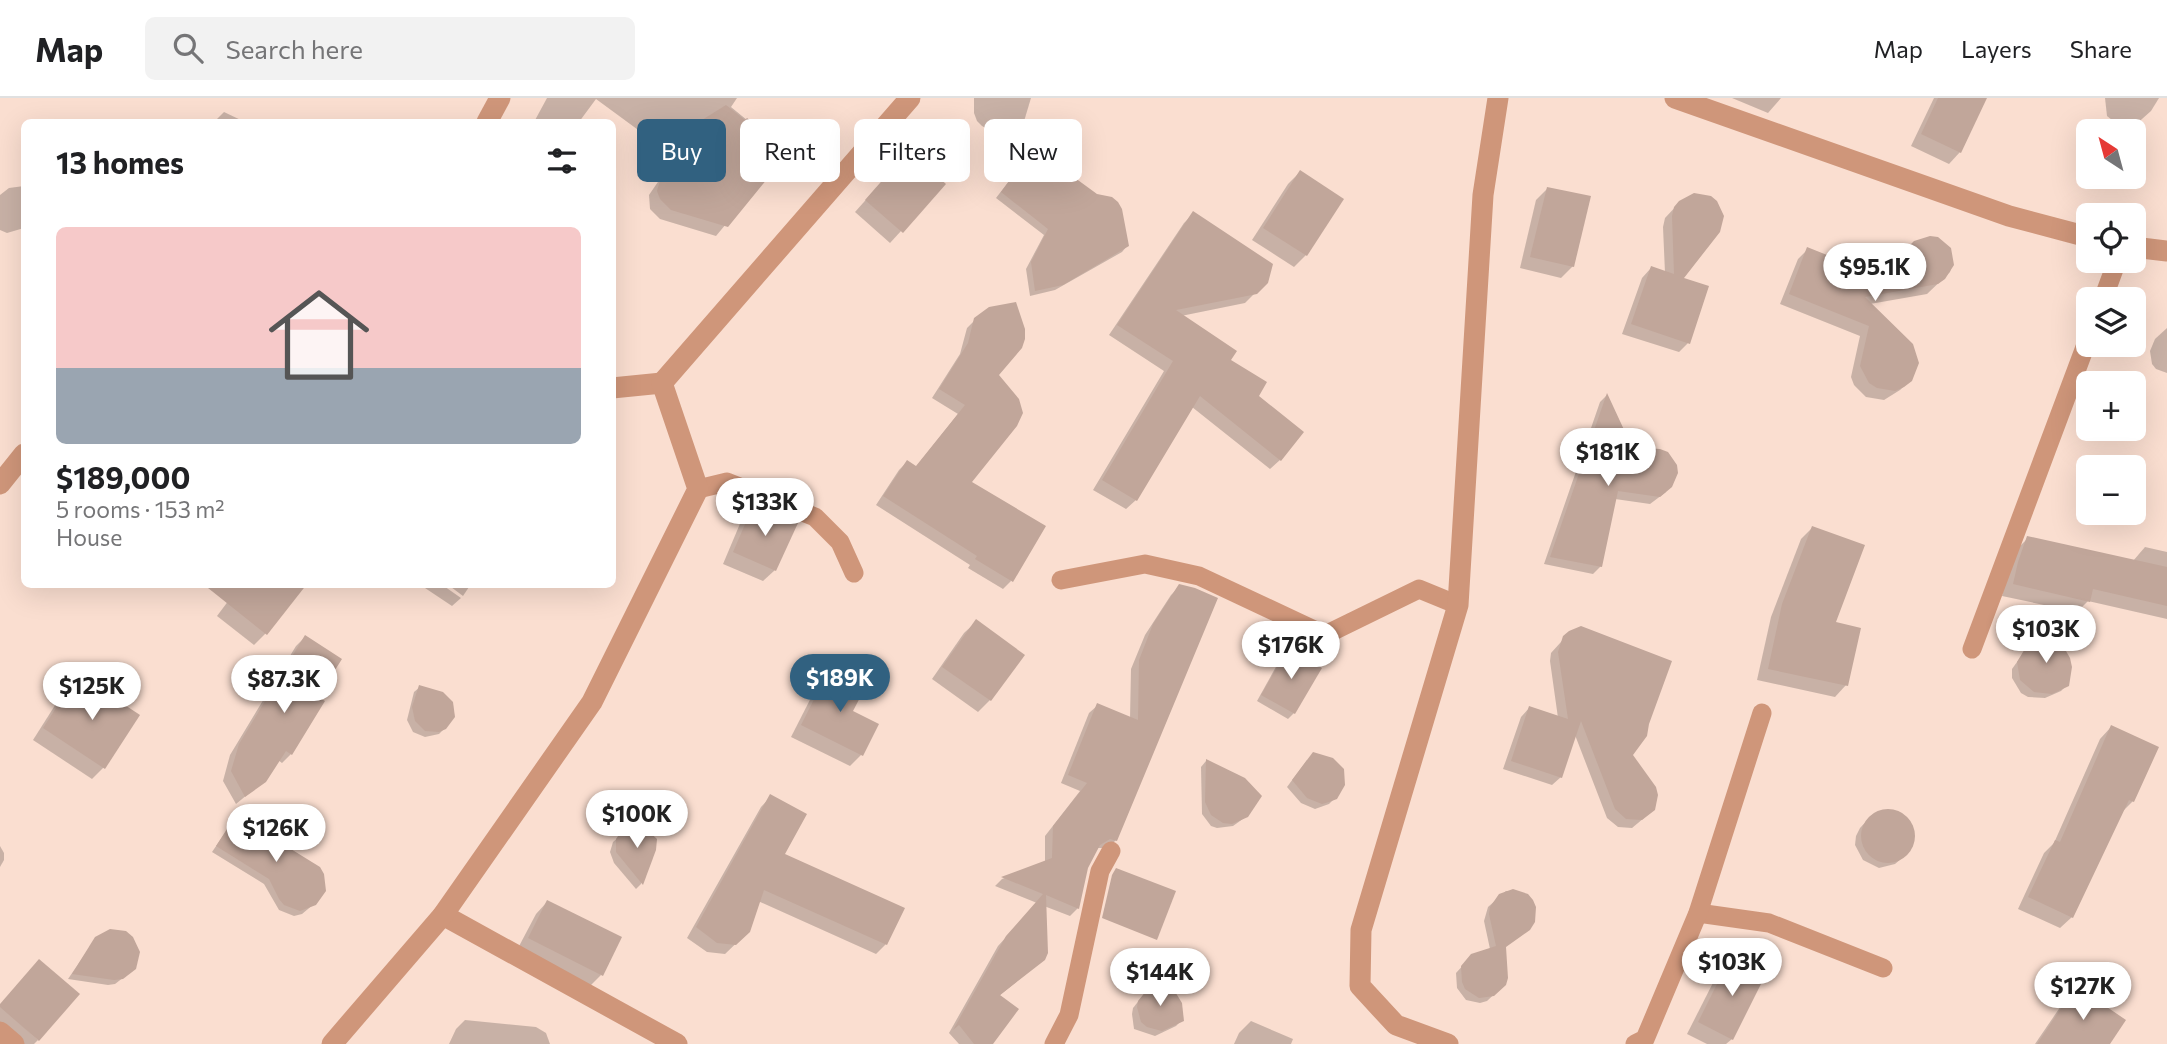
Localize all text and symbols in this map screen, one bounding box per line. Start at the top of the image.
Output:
search box [145,17,635,80]
text: Map [35,28,103,69]
icon: search [169,29,207,67]
text: Search here [225,33,363,64]
text: Map [1874,34,1923,63]
text: Layers [1961,34,2032,63]
text: Share [2070,34,2132,63]
chip: Buy [637,119,726,182]
chip: Rent [740,119,840,182]
chip: Filters [854,119,970,182]
chip: New [984,119,1082,182]
north arrow [2076,119,2146,189]
map controls [2076,119,2146,525]
icon: filters [543,142,581,180]
text: 13 homes [56,143,184,180]
button: locate [2076,203,2146,273]
pin: $95.1K [1818,244,1932,303]
text: $95.1K [1839,252,1911,280]
icon: home [256,272,382,398]
button: layers [2076,287,2146,357]
button: + [2076,371,2146,441]
pin: $181K [1559,428,1657,488]
text: $181K [1576,437,1640,465]
button: − [2076,455,2146,525]
text: $189,000 [56,458,190,495]
pin: $133K [716,478,814,538]
text: $133K [732,487,798,515]
text: 5 rooms · 153 m² [56,495,225,523]
text: House [56,523,122,551]
pin: $103K [1997,606,2095,665]
text: $103K [2012,614,2080,642]
pin: $176K [1242,622,1340,681]
text: $176K [1258,630,1324,658]
pin: $189K [791,654,889,714]
pin: $87.3K [227,656,341,715]
pin: $125K [43,662,141,722]
text: $189K [806,663,874,691]
text: $87.3K [247,664,321,692]
text: $125K [59,671,125,699]
pin: $100K [588,790,686,850]
text: $100K [602,799,672,827]
pin: $126K [227,804,325,864]
text: $126K [243,813,309,841]
pin: $103K [1683,939,1781,998]
text: $103K [1698,947,1766,975]
pin: $144K [1111,948,1209,1008]
text: $144K [1126,957,1194,985]
pin: $127K [2034,962,2132,1022]
text: $127K [2050,971,2116,999]

